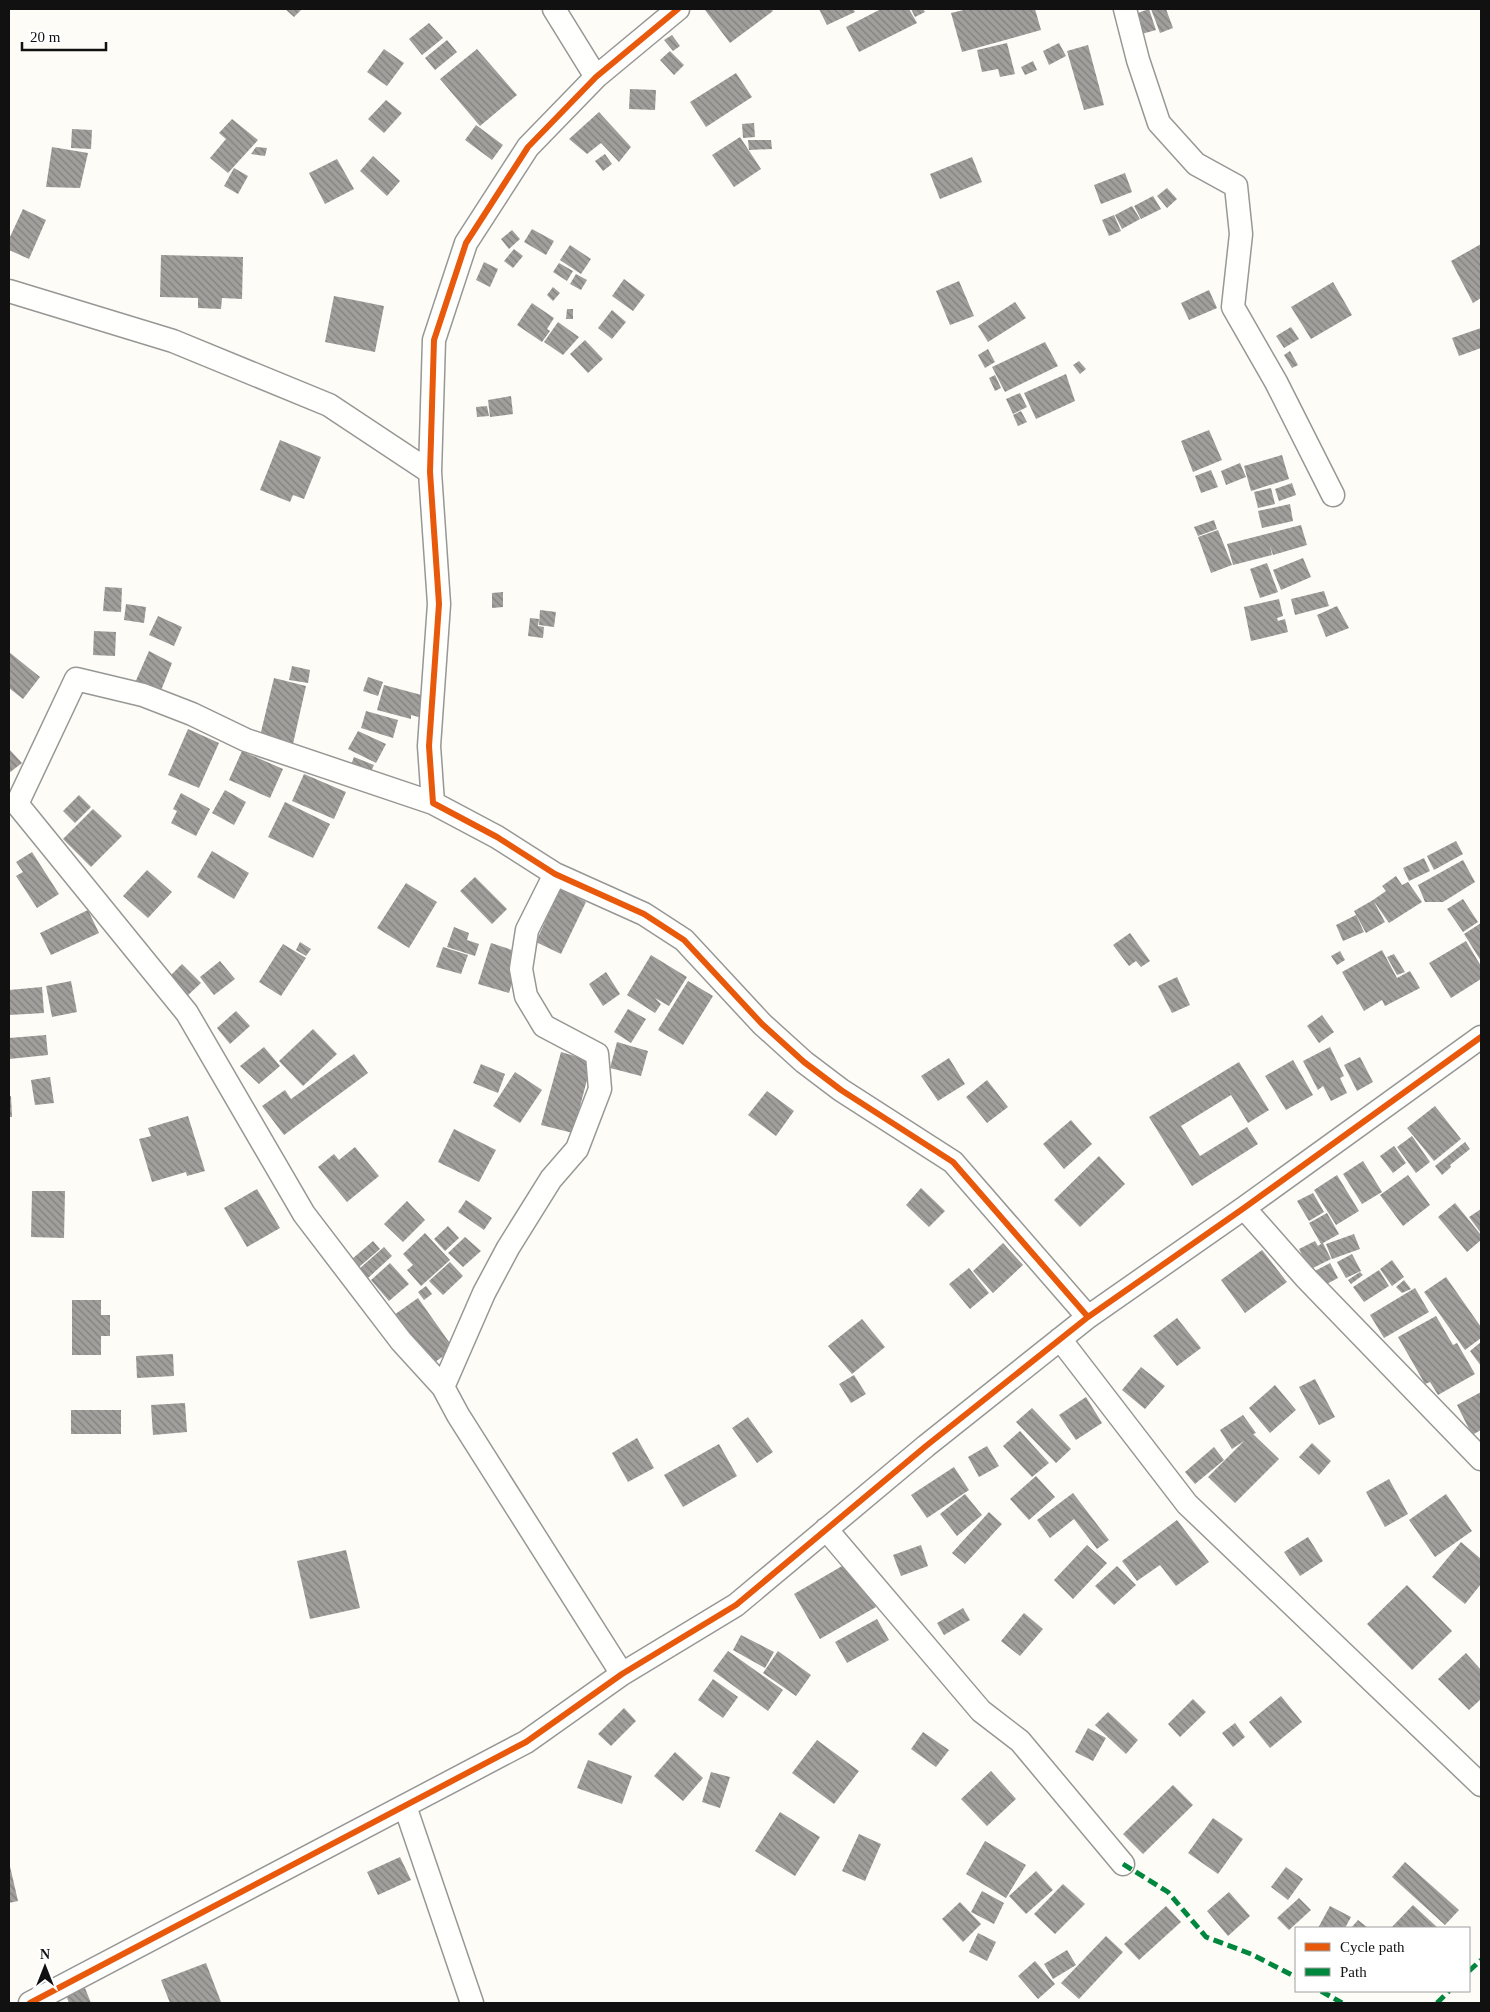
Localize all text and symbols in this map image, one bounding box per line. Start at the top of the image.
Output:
scale bar [22,20,106,52]
text: 20 m [30,29,61,45]
legend [1295,1927,1470,1992]
text: Cycle path [1340,1939,1405,1955]
north arrow [20,1942,70,1992]
text: N [40,1947,50,1962]
text: Path [1340,1964,1367,1980]

